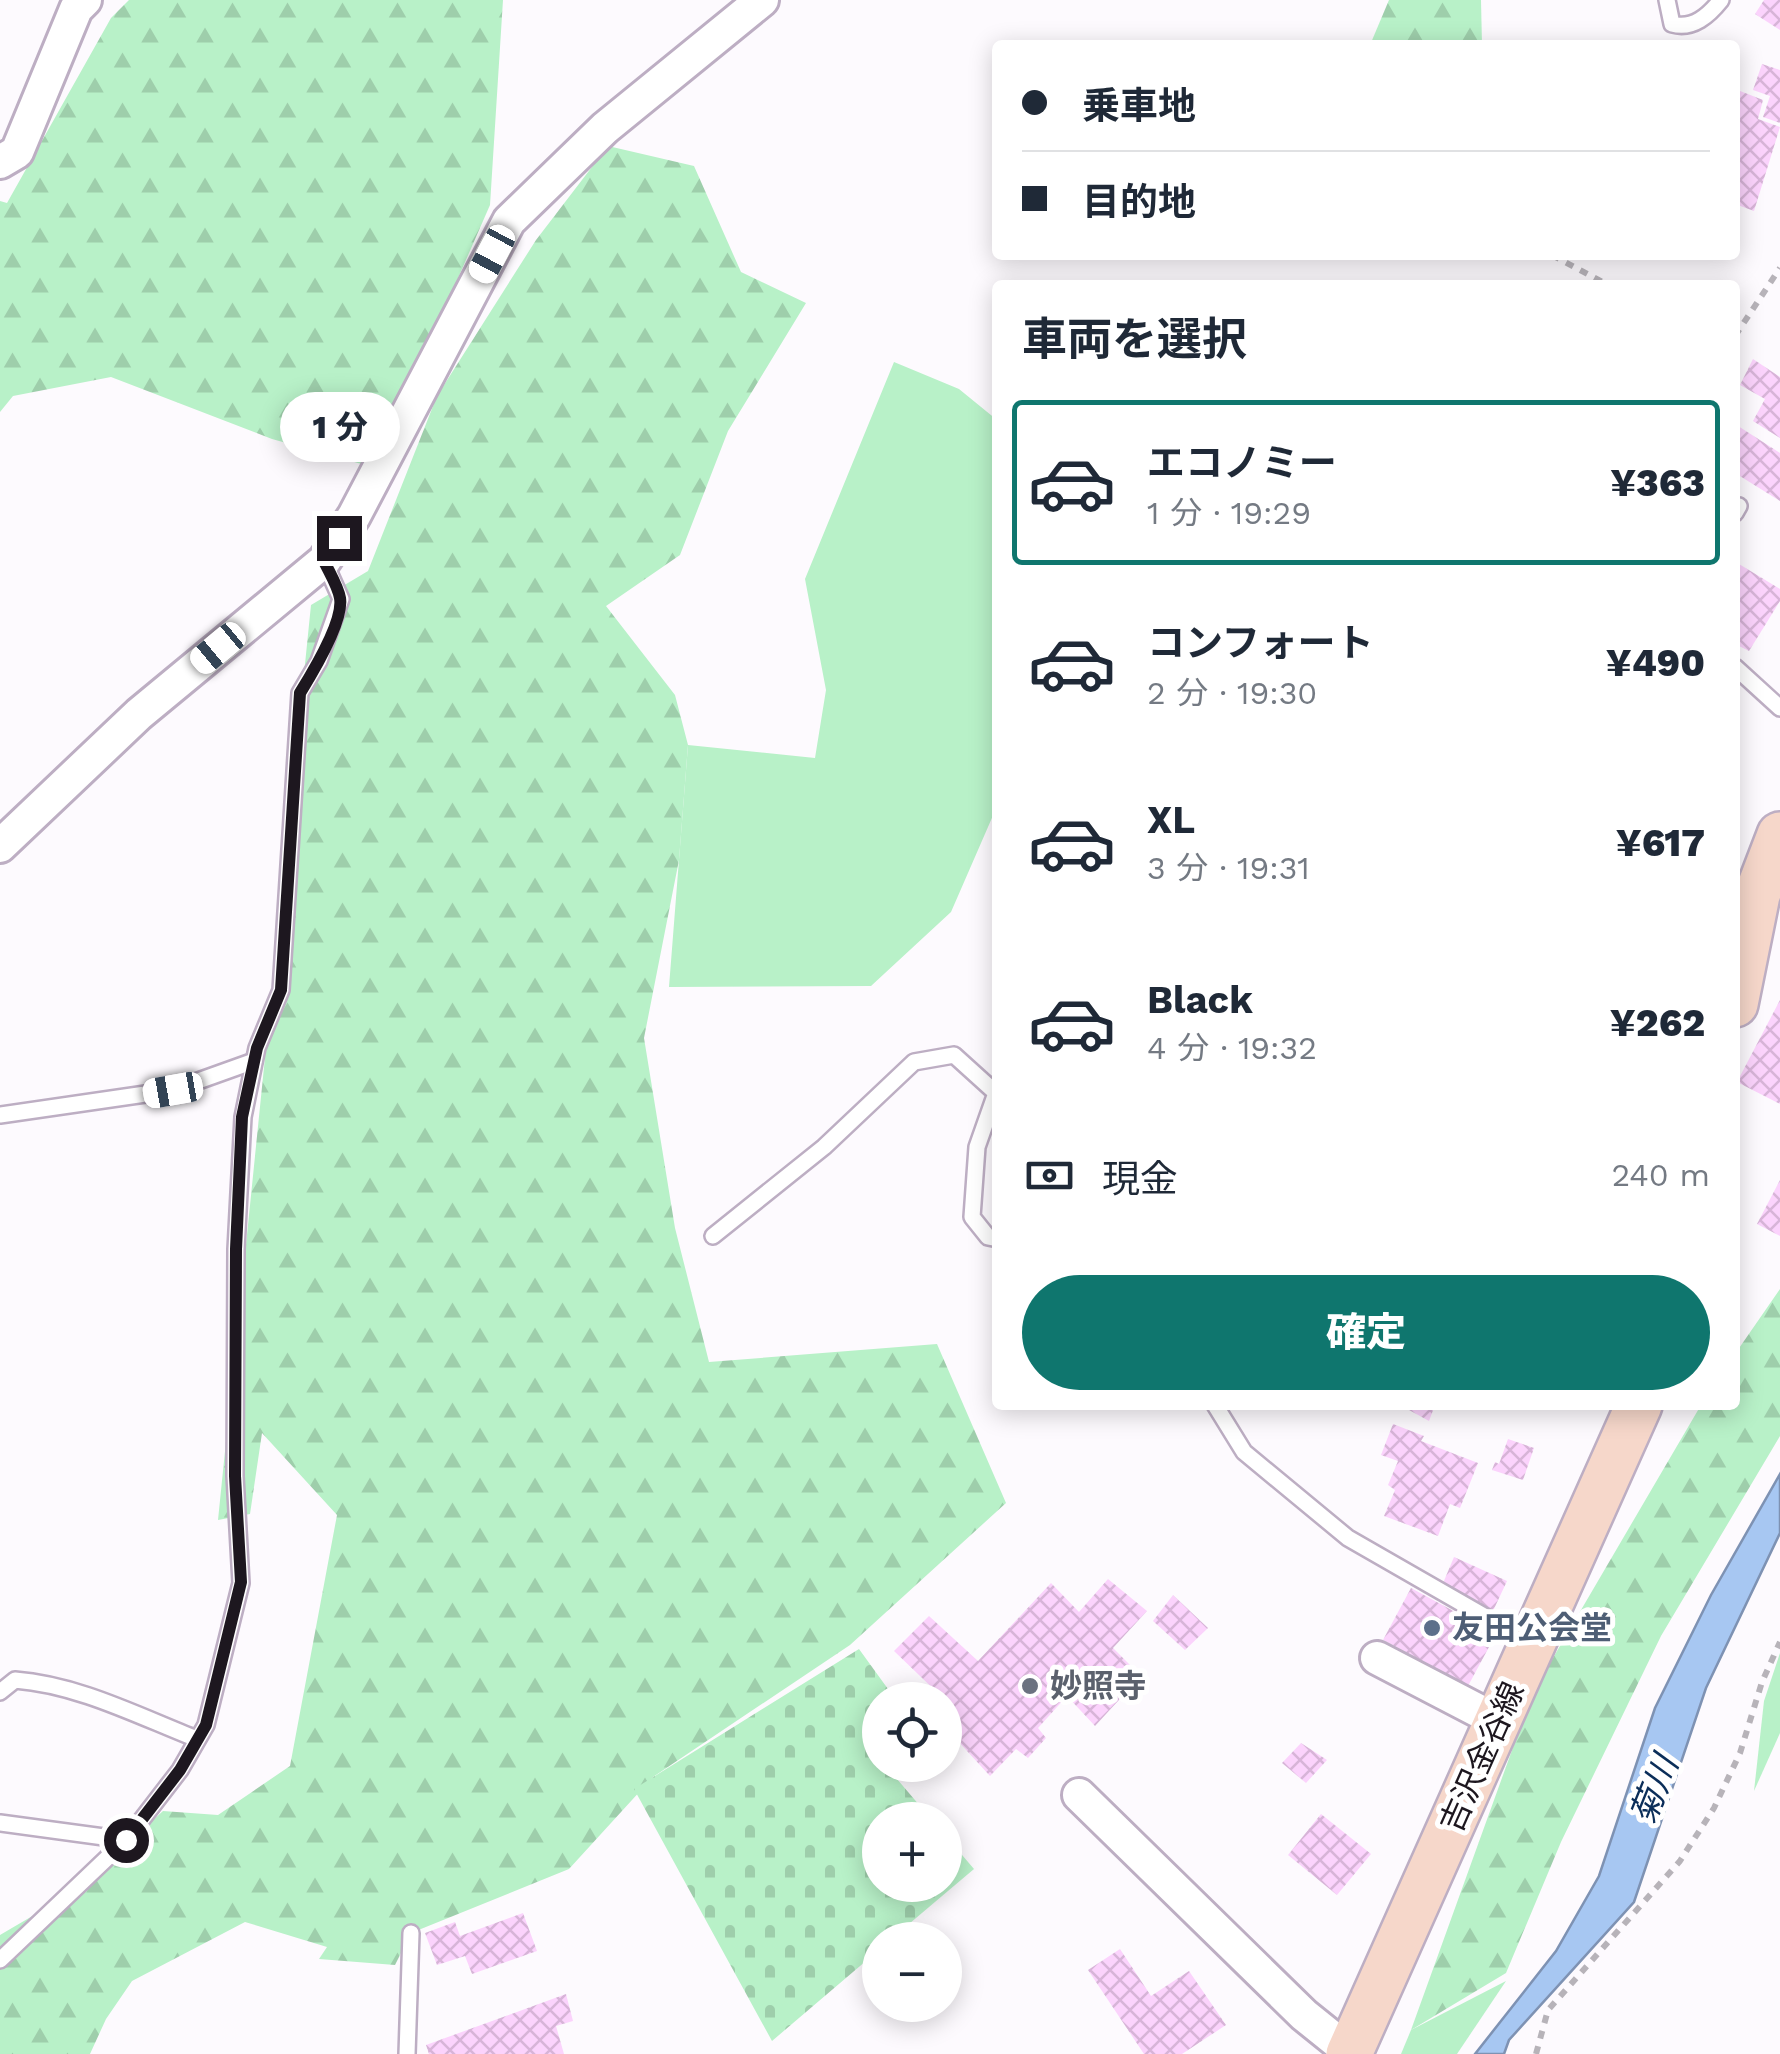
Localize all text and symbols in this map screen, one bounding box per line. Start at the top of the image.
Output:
text: 乗車地 [1082,84,1196,128]
text: 目的地 [1082,180,1196,224]
car [465,220,519,288]
text: 車両を選択 [1022,313,1247,366]
callout: 1 分 [279,393,399,463]
text: 1 分 [313,408,367,446]
icon: car [1027,438,1117,528]
text: エコノミー [1147,441,1337,485]
text: ¥363 [1610,461,1705,505]
text: 1 分 · 19:29 [1147,494,1311,532]
route end [317,516,362,561]
car [185,617,251,679]
icon: car [1027,618,1117,708]
text: コンフォート [1147,621,1374,665]
text: ¥490 [1606,641,1705,685]
text: 2 分 · 19:30 [1147,674,1317,712]
icon: car [1027,798,1117,888]
text: XL [1147,798,1195,842]
text: ¥617 [1616,821,1705,865]
text: 3 分 · 19:31 [1147,849,1310,887]
icon: car [1027,978,1117,1068]
text: Black [1147,978,1253,1022]
text: ¥262 [1610,1001,1705,1045]
text: 4 分 · 19:32 [1147,1029,1317,1067]
car [141,1070,205,1110]
icon: cash [1022,1148,1077,1203]
text: 240 m [1611,1156,1710,1194]
text: 現金 [1102,1157,1178,1201]
button: 確定 [1022,1275,1710,1390]
place label: 友田公会堂 [1452,1609,1612,1647]
marker: 友田公会堂 [1421,1617,1443,1639]
place label: 妙照寺 [1050,1667,1146,1705]
marker: 妙照寺 [1019,1675,1041,1697]
street label: 吉沢金谷線 [1432,1676,1532,1838]
map controls [862,1682,962,2022]
button: locate [862,1682,962,1782]
water label: 菊川 [1621,1746,1688,1830]
button: + [862,1802,962,1902]
route start [104,1818,149,1863]
button: − [862,1922,962,2022]

